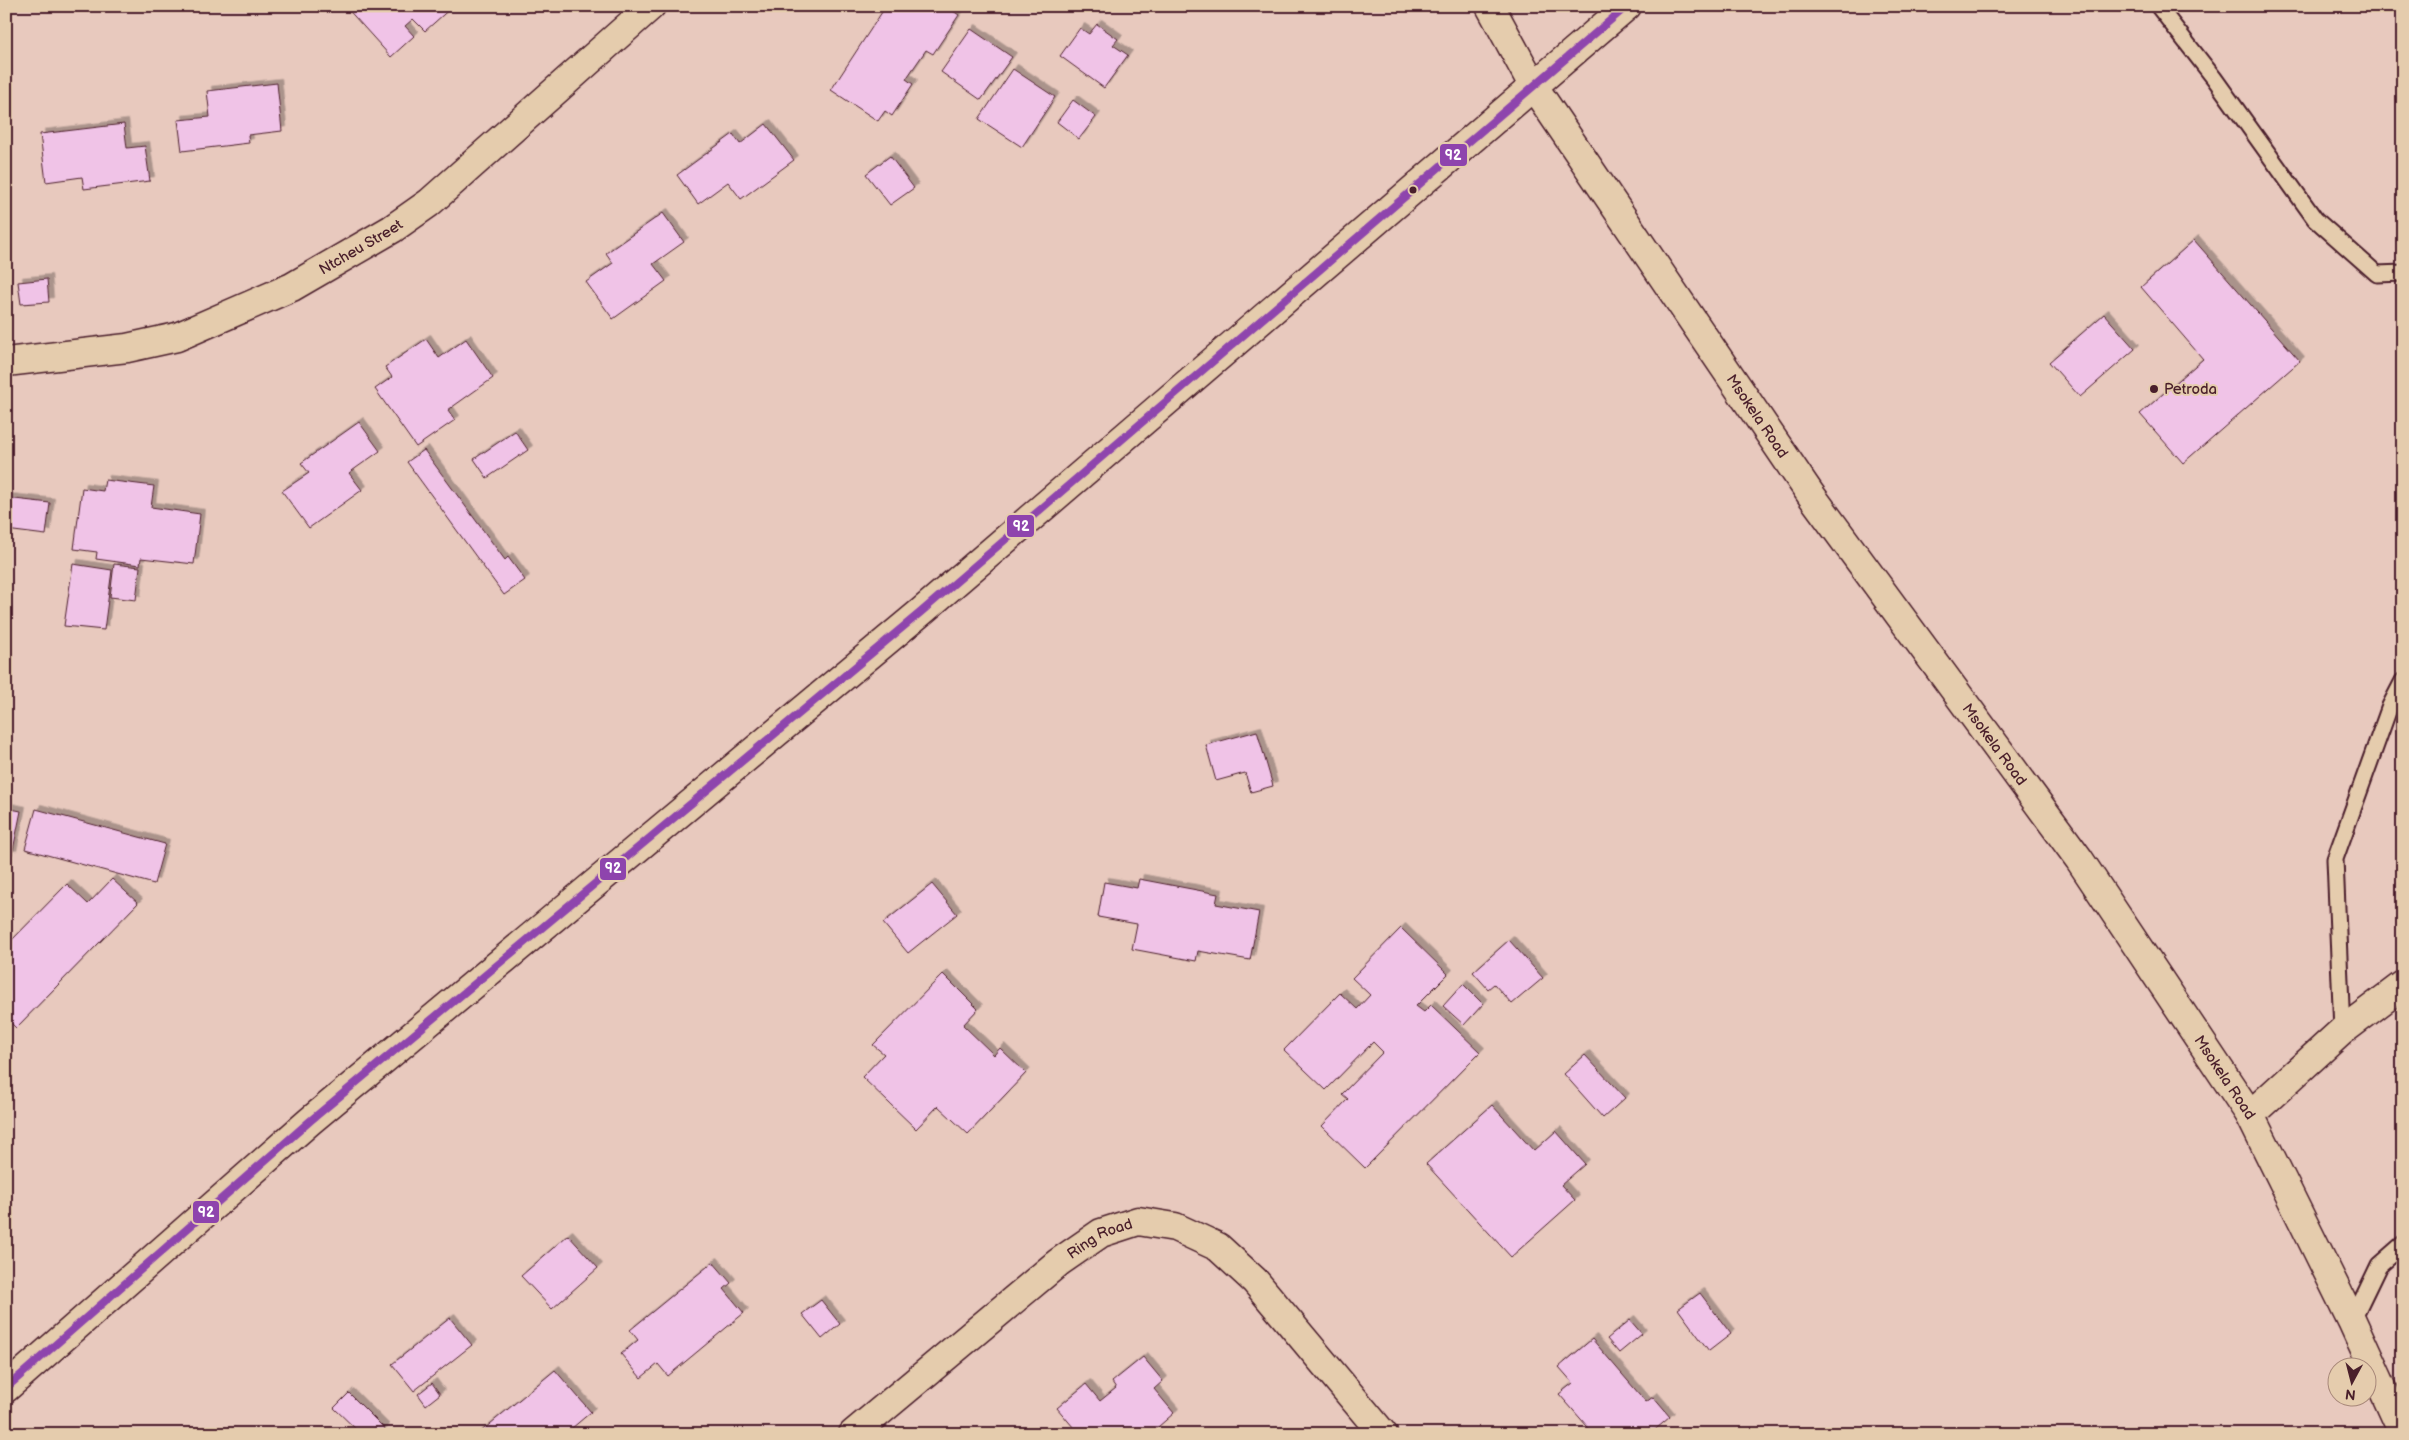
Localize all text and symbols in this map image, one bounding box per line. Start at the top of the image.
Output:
line badge: 92 [1439,143,1468,167]
text: 92 [1445,147,1462,164]
unlabelled marker [1408,185,1418,195]
street label: Ntcheu Street [316,215,407,279]
street label: Msokela Road [1722,371,1792,462]
place label: Petroda [2164,380,2217,399]
marker: Petroda [2148,383,2160,395]
line badge: 92 [1006,514,1035,538]
text: 92 [1013,518,1030,535]
street label: Msokela Road [1958,700,2031,789]
line badge: 92 [599,857,627,881]
text: 92 [605,860,622,877]
street label: Msokela Road [2190,1032,2259,1123]
line badge: 92 [192,1200,220,1224]
text: 92 [198,1204,215,1221]
street label: Ring Road [1064,1214,1135,1264]
north arrow [2326,1358,2376,1408]
text: N [2344,1385,2357,1403]

